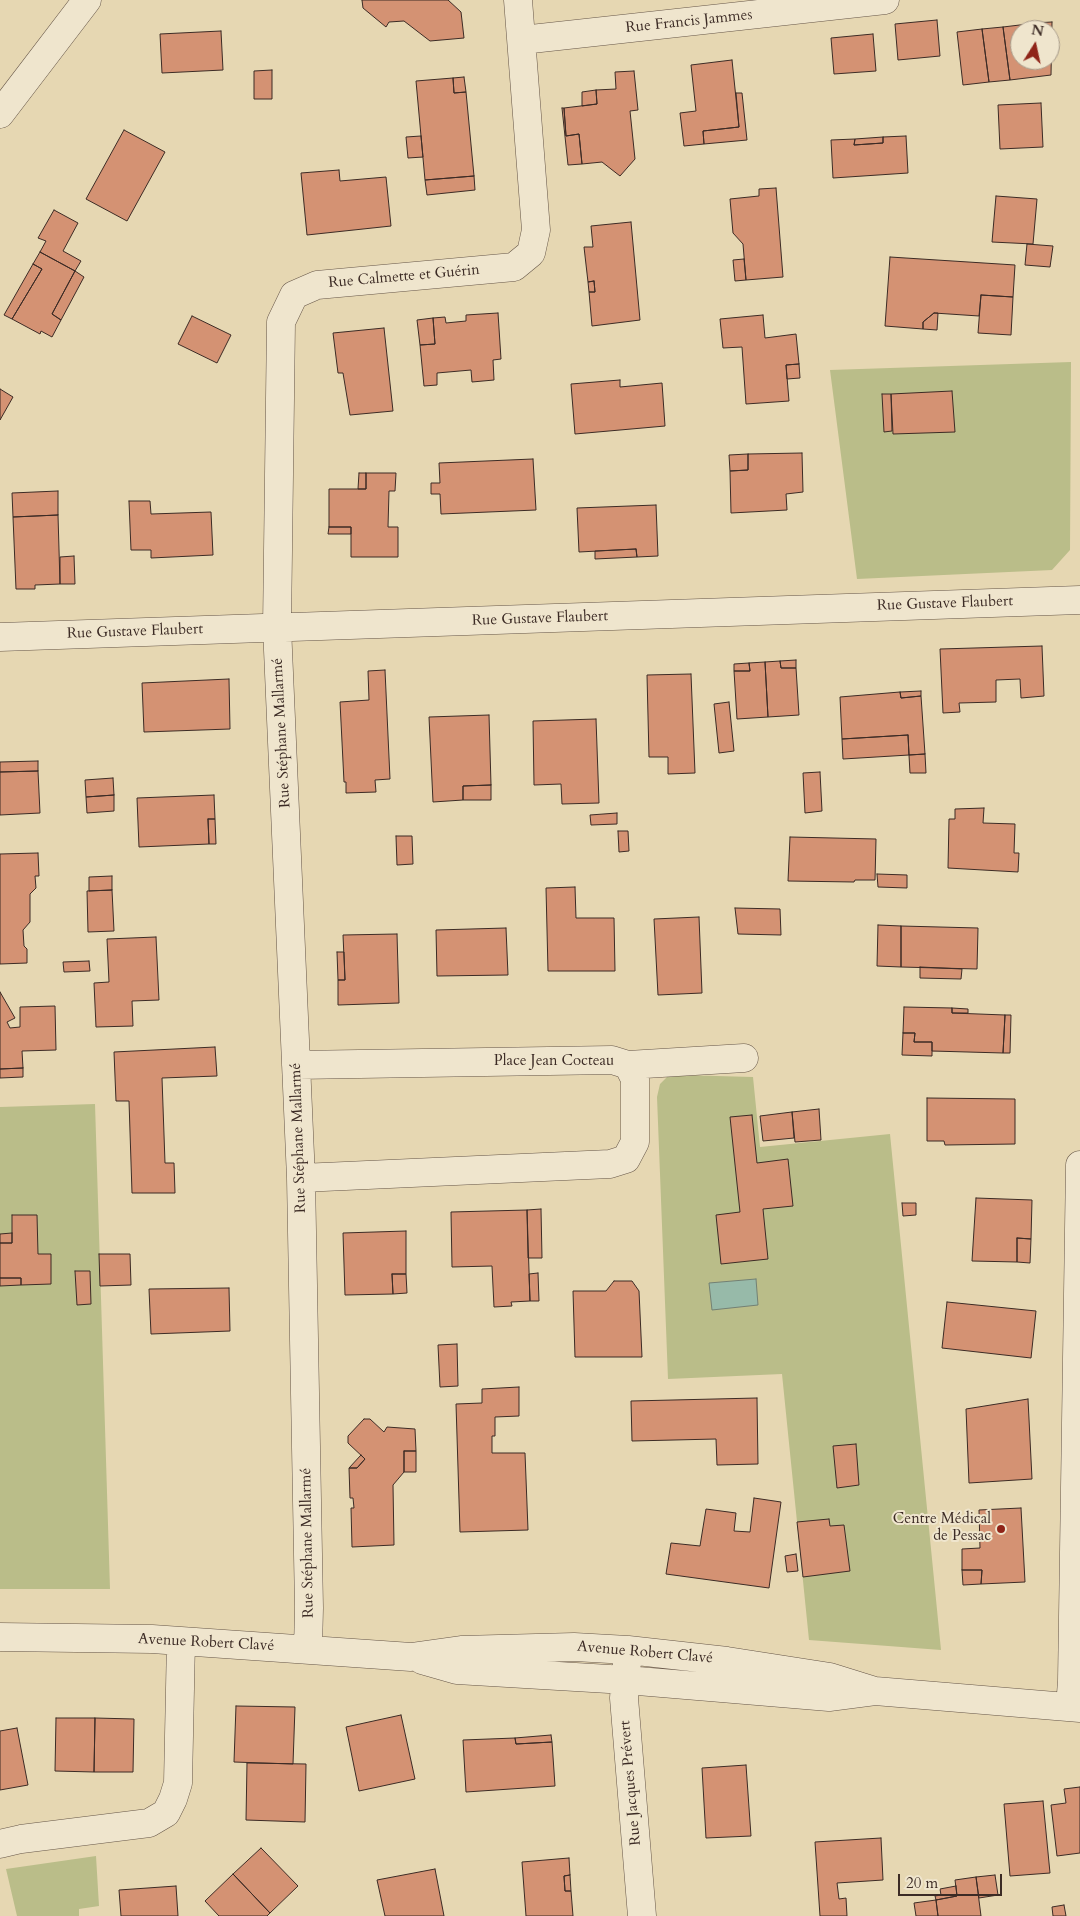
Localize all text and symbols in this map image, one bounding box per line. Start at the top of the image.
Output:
street label: Rue Francis Jammes [625,6,753,38]
north arrow [1010,20,1060,70]
text: N [1030,20,1045,41]
street label: Rue Calmette et Guérin [328,261,480,293]
street label: Rue Gustave Flaubert [877,593,1013,615]
street label: Rue Gustave Flaubert [472,608,608,630]
street label: Rue Gustave Flaubert [67,621,203,643]
street label: Rue Stéphane Mallarmé [269,657,295,809]
street label: Place Jean Cocteau [494,1053,614,1071]
street label: Rue Stéphane Mallarmé [287,1063,311,1213]
street label: Rue Stéphane Mallarmé [298,1468,318,1618]
place label: Centre Médical de Pessac [893,1511,991,1546]
marker: Centre Médical de Pessac [995,1523,1007,1535]
street label: Avenue Robert Clavé [137,1630,275,1656]
street label: Avenue Robert Clavé [576,1638,714,1668]
street label: Rue Jacques Prévert [617,1720,645,1846]
scale bar [900,1864,1004,1896]
text: 20 m [906,1873,938,1893]

